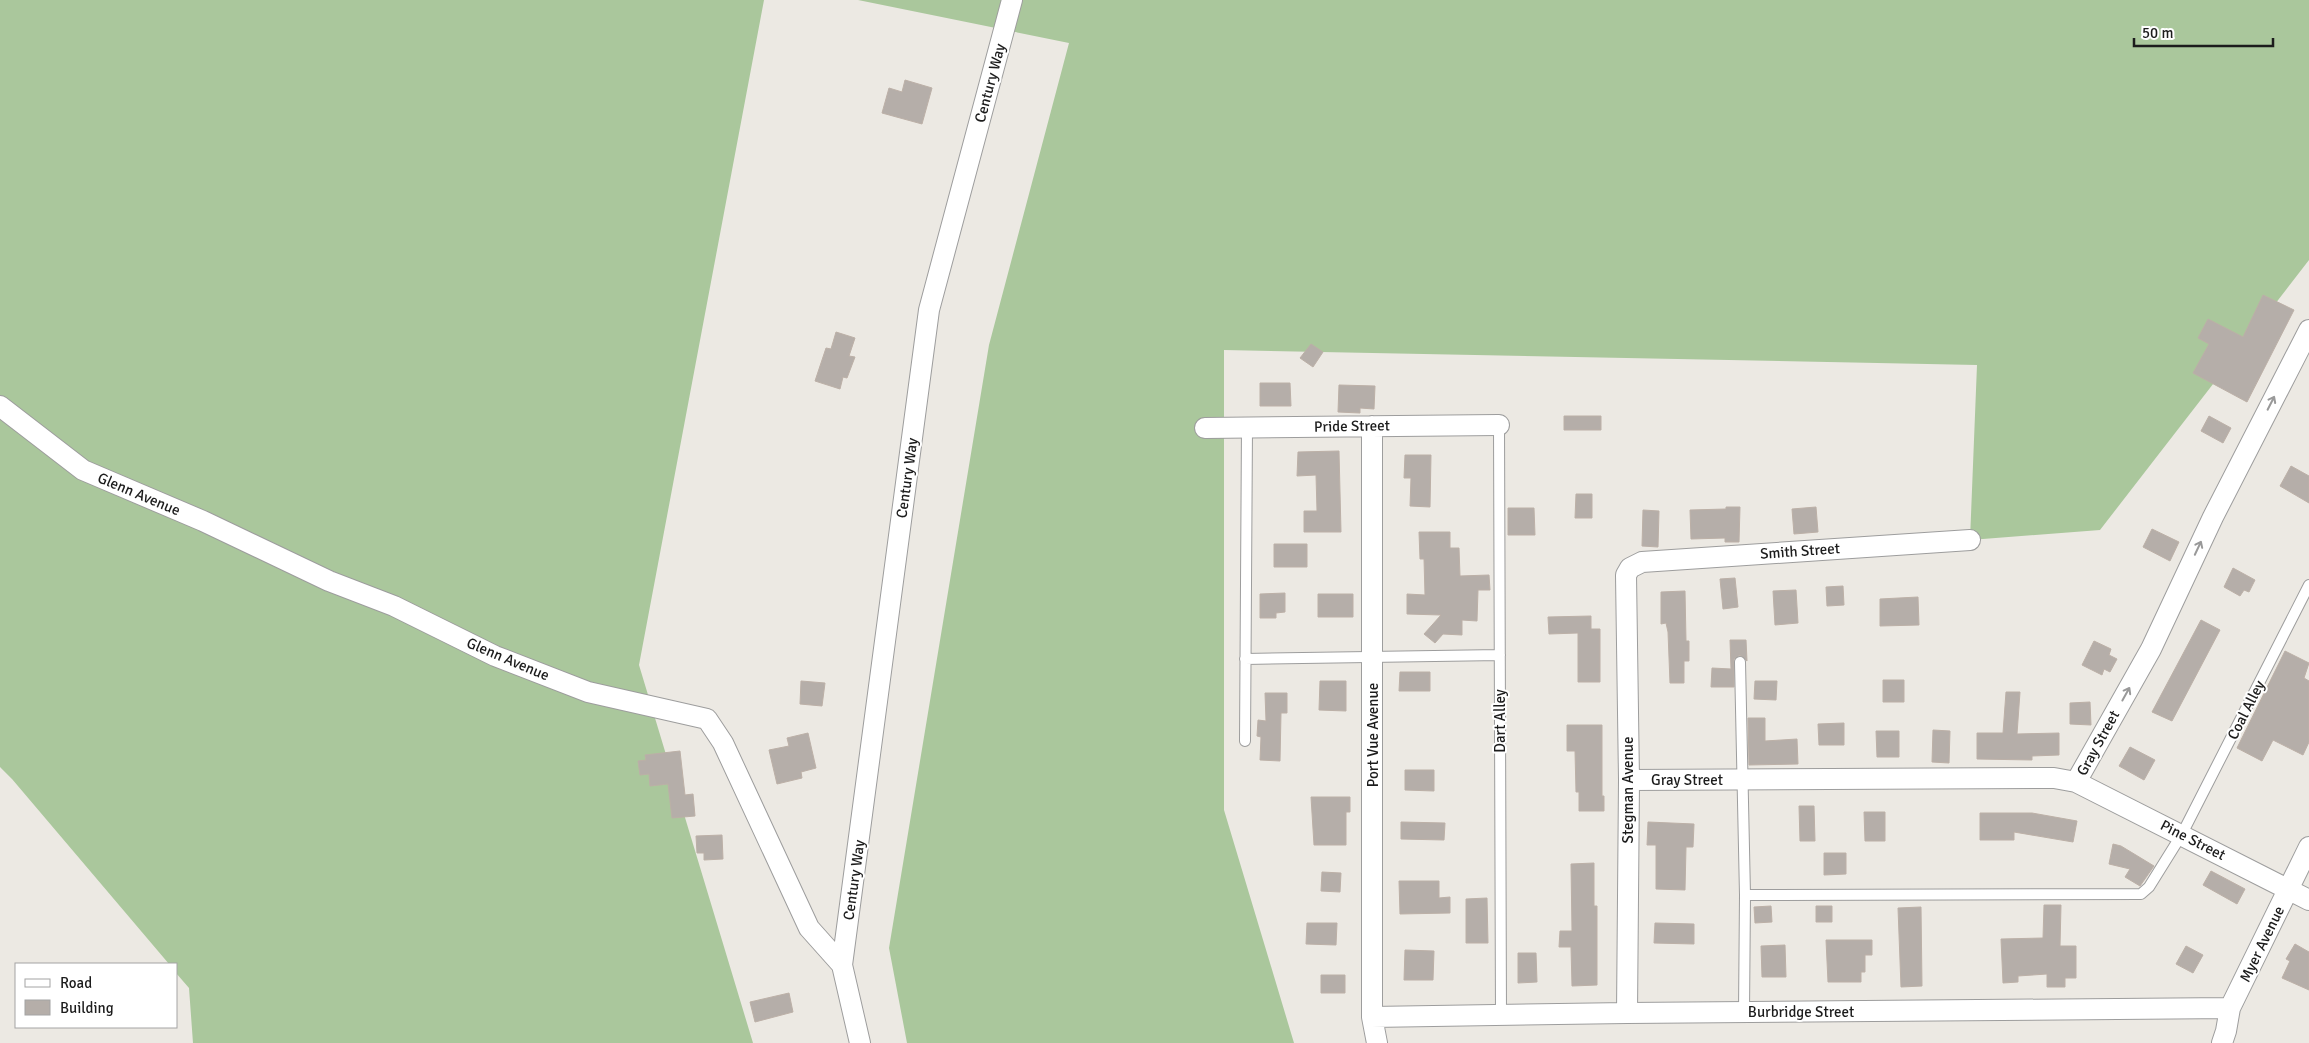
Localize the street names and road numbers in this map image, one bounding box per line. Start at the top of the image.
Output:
street label: Century Way [971,42,1009,124]
street label: Pride Street [1314,416,1390,436]
street label: Century Way [892,437,922,519]
street label: Glenn Avenue [95,469,183,519]
street label: Smith Street [1759,539,1841,563]
street label: Glenn Avenue [464,634,552,684]
street label: Coal Alley [2223,677,2269,743]
street label: Port Vue Avenue [1364,683,1382,787]
street label: Dart Alley [1491,689,1509,753]
street label: Gray Street [2073,707,2123,779]
street label: Stegman Avenue [1619,737,1637,843]
street label: Gray Street [1651,771,1723,789]
street label: Pine Street [2157,816,2229,864]
street label: Century Way [839,839,869,921]
street label: Myer Avenue [2236,903,2288,985]
street label: Burbridge Street [1748,1003,1854,1021]

